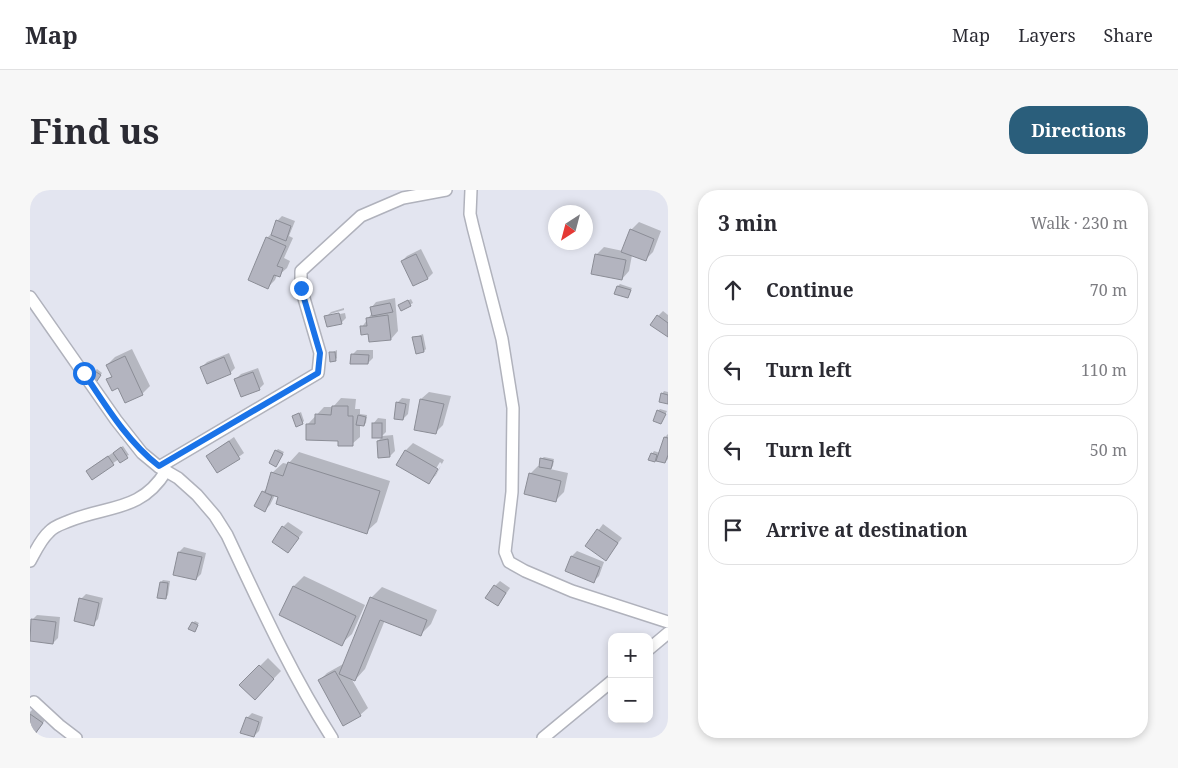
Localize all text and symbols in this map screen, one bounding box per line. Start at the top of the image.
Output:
text: Map [25,18,78,51]
text: Map [952,23,990,47]
text: Layers [1018,23,1076,47]
text: Share [1104,23,1153,47]
button: Directions [1009,106,1148,154]
text: Find us [30,107,159,154]
north arrow [548,205,593,250]
text: 3 min [718,209,777,237]
text: Walk · 230 m [1031,212,1128,234]
icon: ahead [719,276,747,304]
route end [290,277,313,300]
text: Continue [766,277,854,303]
text: 70 m [1090,279,1127,301]
icon: left [719,356,747,384]
text: Turn left [766,357,852,383]
text: 110 m [1081,359,1127,381]
route start [73,362,96,385]
icon: left [719,436,747,464]
text: Turn left [766,437,852,463]
text: 50 m [1090,439,1127,461]
icon: arrive [719,516,747,544]
text: Arrive at destination [766,517,968,543]
map controls [608,633,653,723]
button: + [608,633,653,678]
button: − [608,678,653,723]

